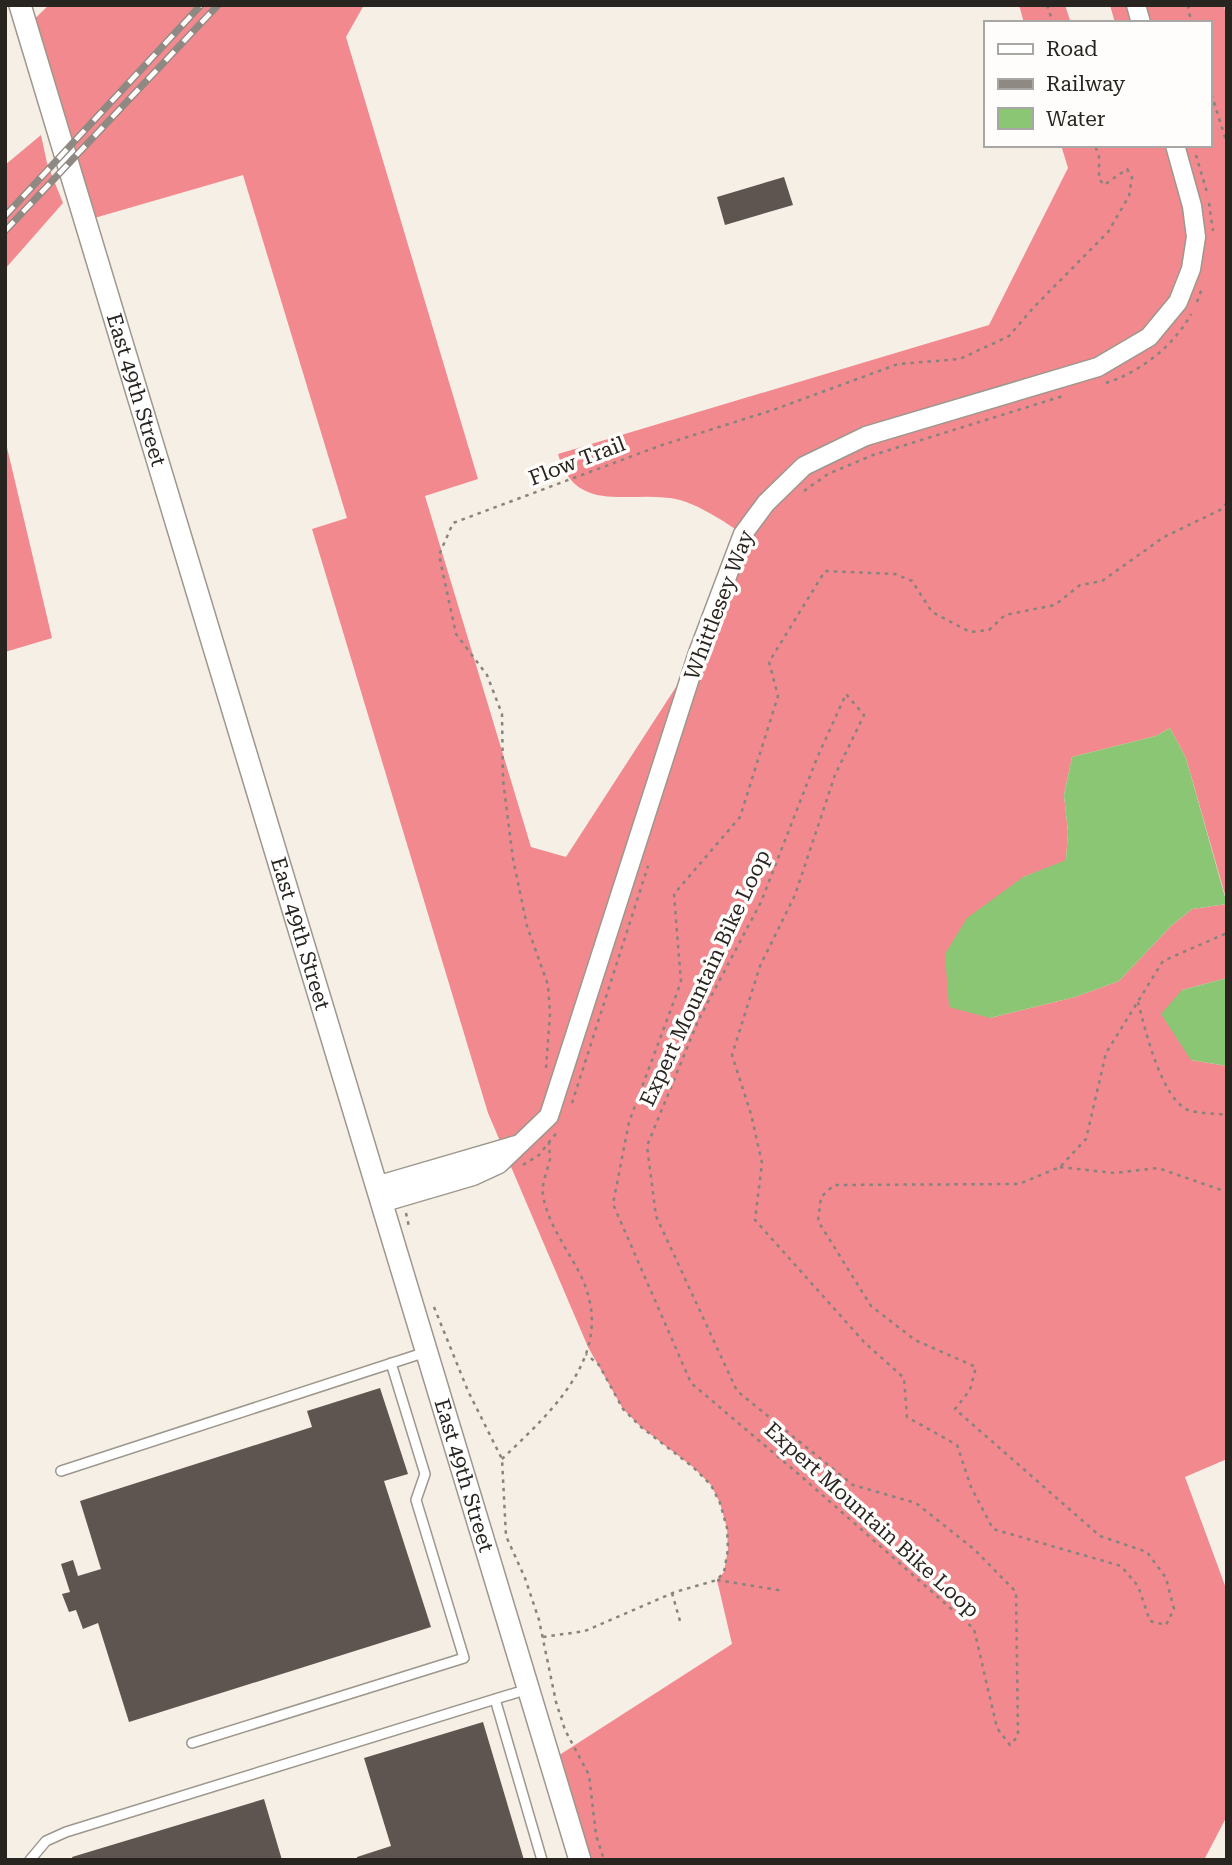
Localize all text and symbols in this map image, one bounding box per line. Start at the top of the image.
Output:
legend [984,21,1211,147]
text: Road [1046,37,1098,61]
text: Railway [1046,72,1126,96]
text: Water [1046,107,1106,131]
street label: East 49th Street [102,310,171,469]
street label: Flow Trail [526,432,629,490]
street label: Whittlesey Way [679,526,759,683]
street label: Expert Mountain Bike Loop [635,846,775,1110]
street label: East 49th Street [266,854,335,1013]
street label: East 49th Street [429,1396,498,1555]
street label: Expert Mountain Bike Loop [760,1417,984,1623]

